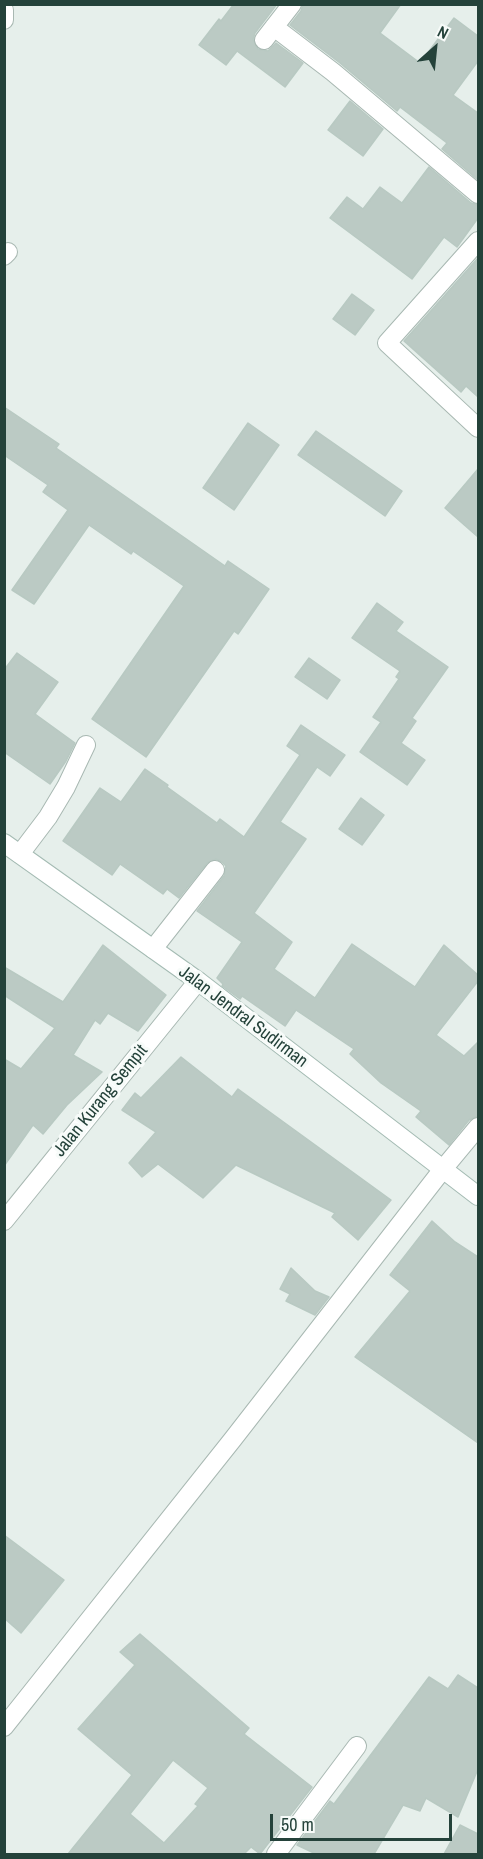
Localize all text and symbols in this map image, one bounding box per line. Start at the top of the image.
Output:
north arrow [405,18,465,78]
text: N [434,20,452,44]
street label: Jalan Jendral Sudirman [174,961,312,1073]
street label: Jalan Kurang Sempit [49,1041,153,1161]
scale bar [273,1802,454,1840]
text: 50 m [281,1812,314,1837]

